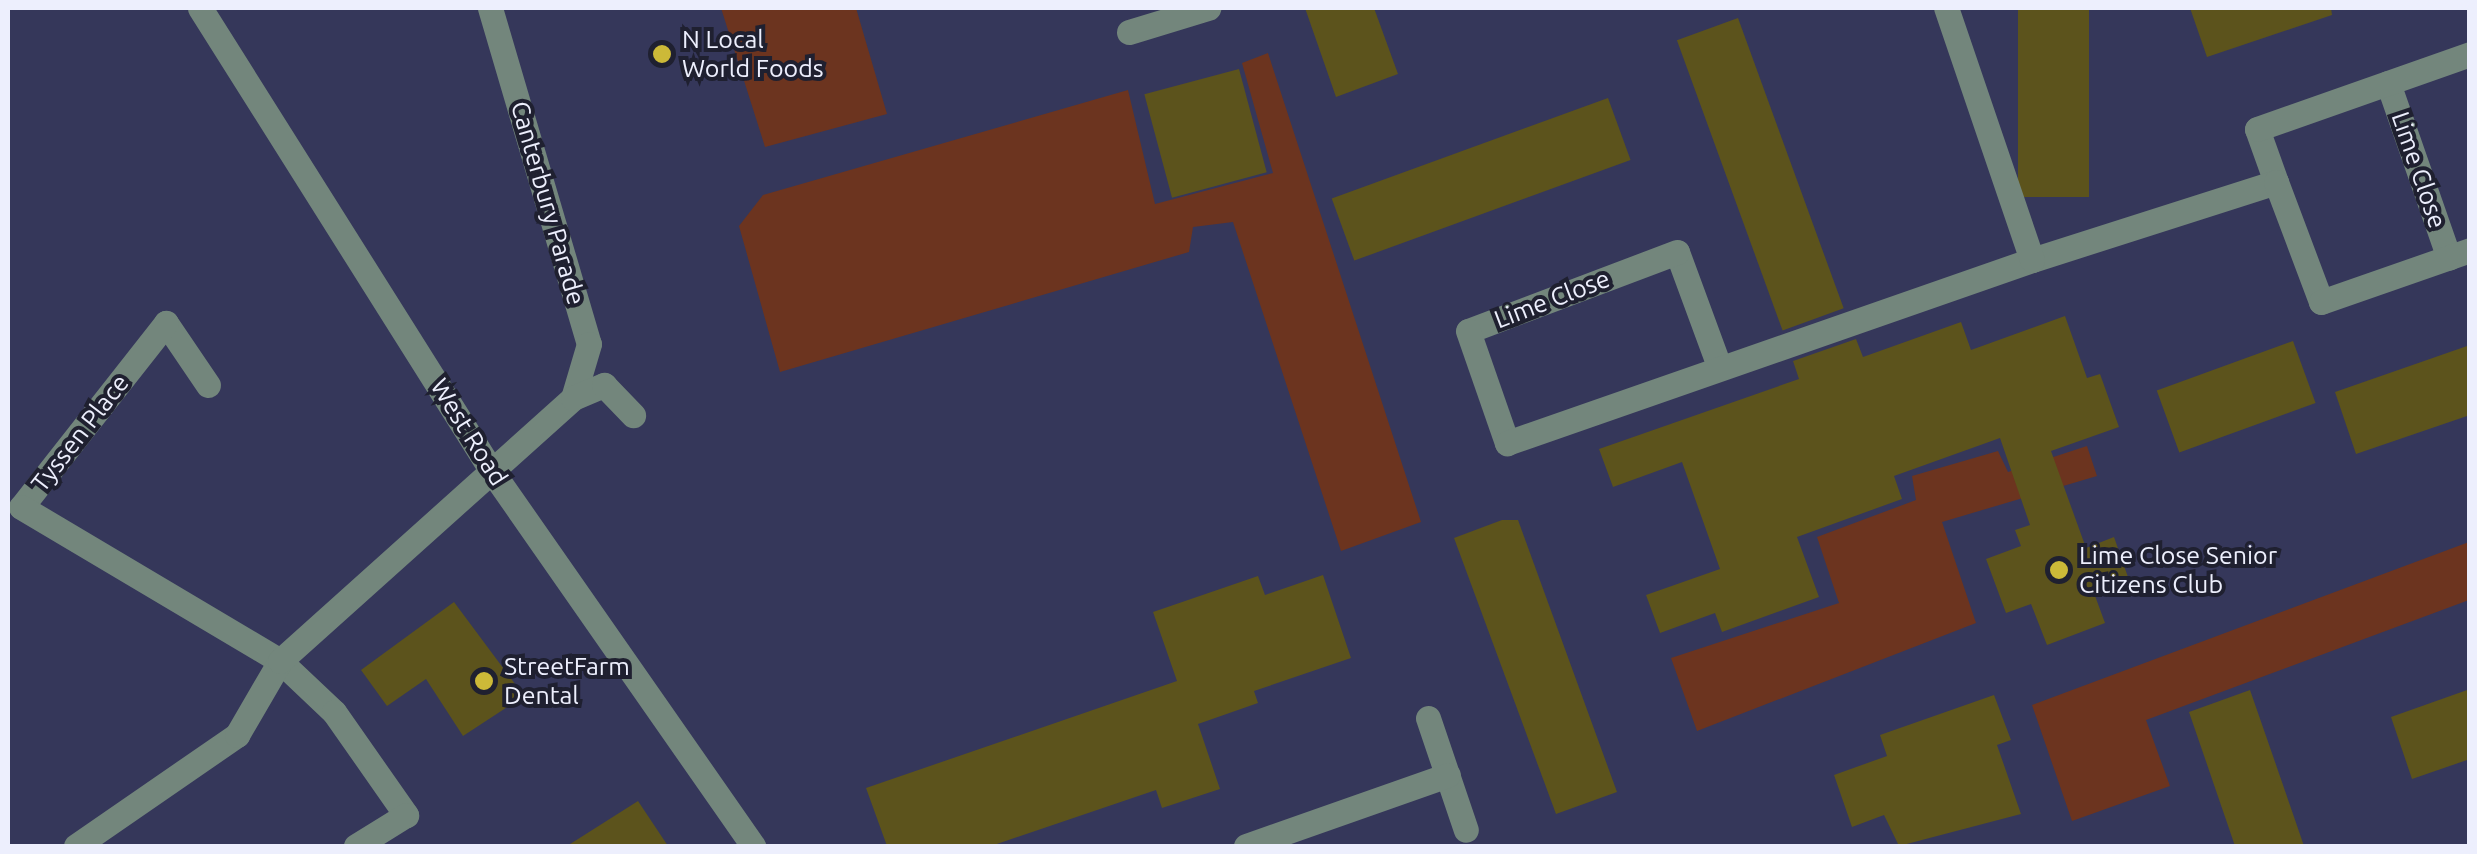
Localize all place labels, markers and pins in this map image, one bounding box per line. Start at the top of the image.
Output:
place label: N Local World Foods [682,25,824,84]
marker: N Local World Foods [651,43,673,65]
place label: Lime Close Senior Citizens Club [2079,541,2277,600]
marker: Lime Close Senior Citizens Club [2048,559,2070,581]
place label: StreetFarm Dental [504,652,630,711]
marker: StreetFarm Dental [473,670,495,692]

